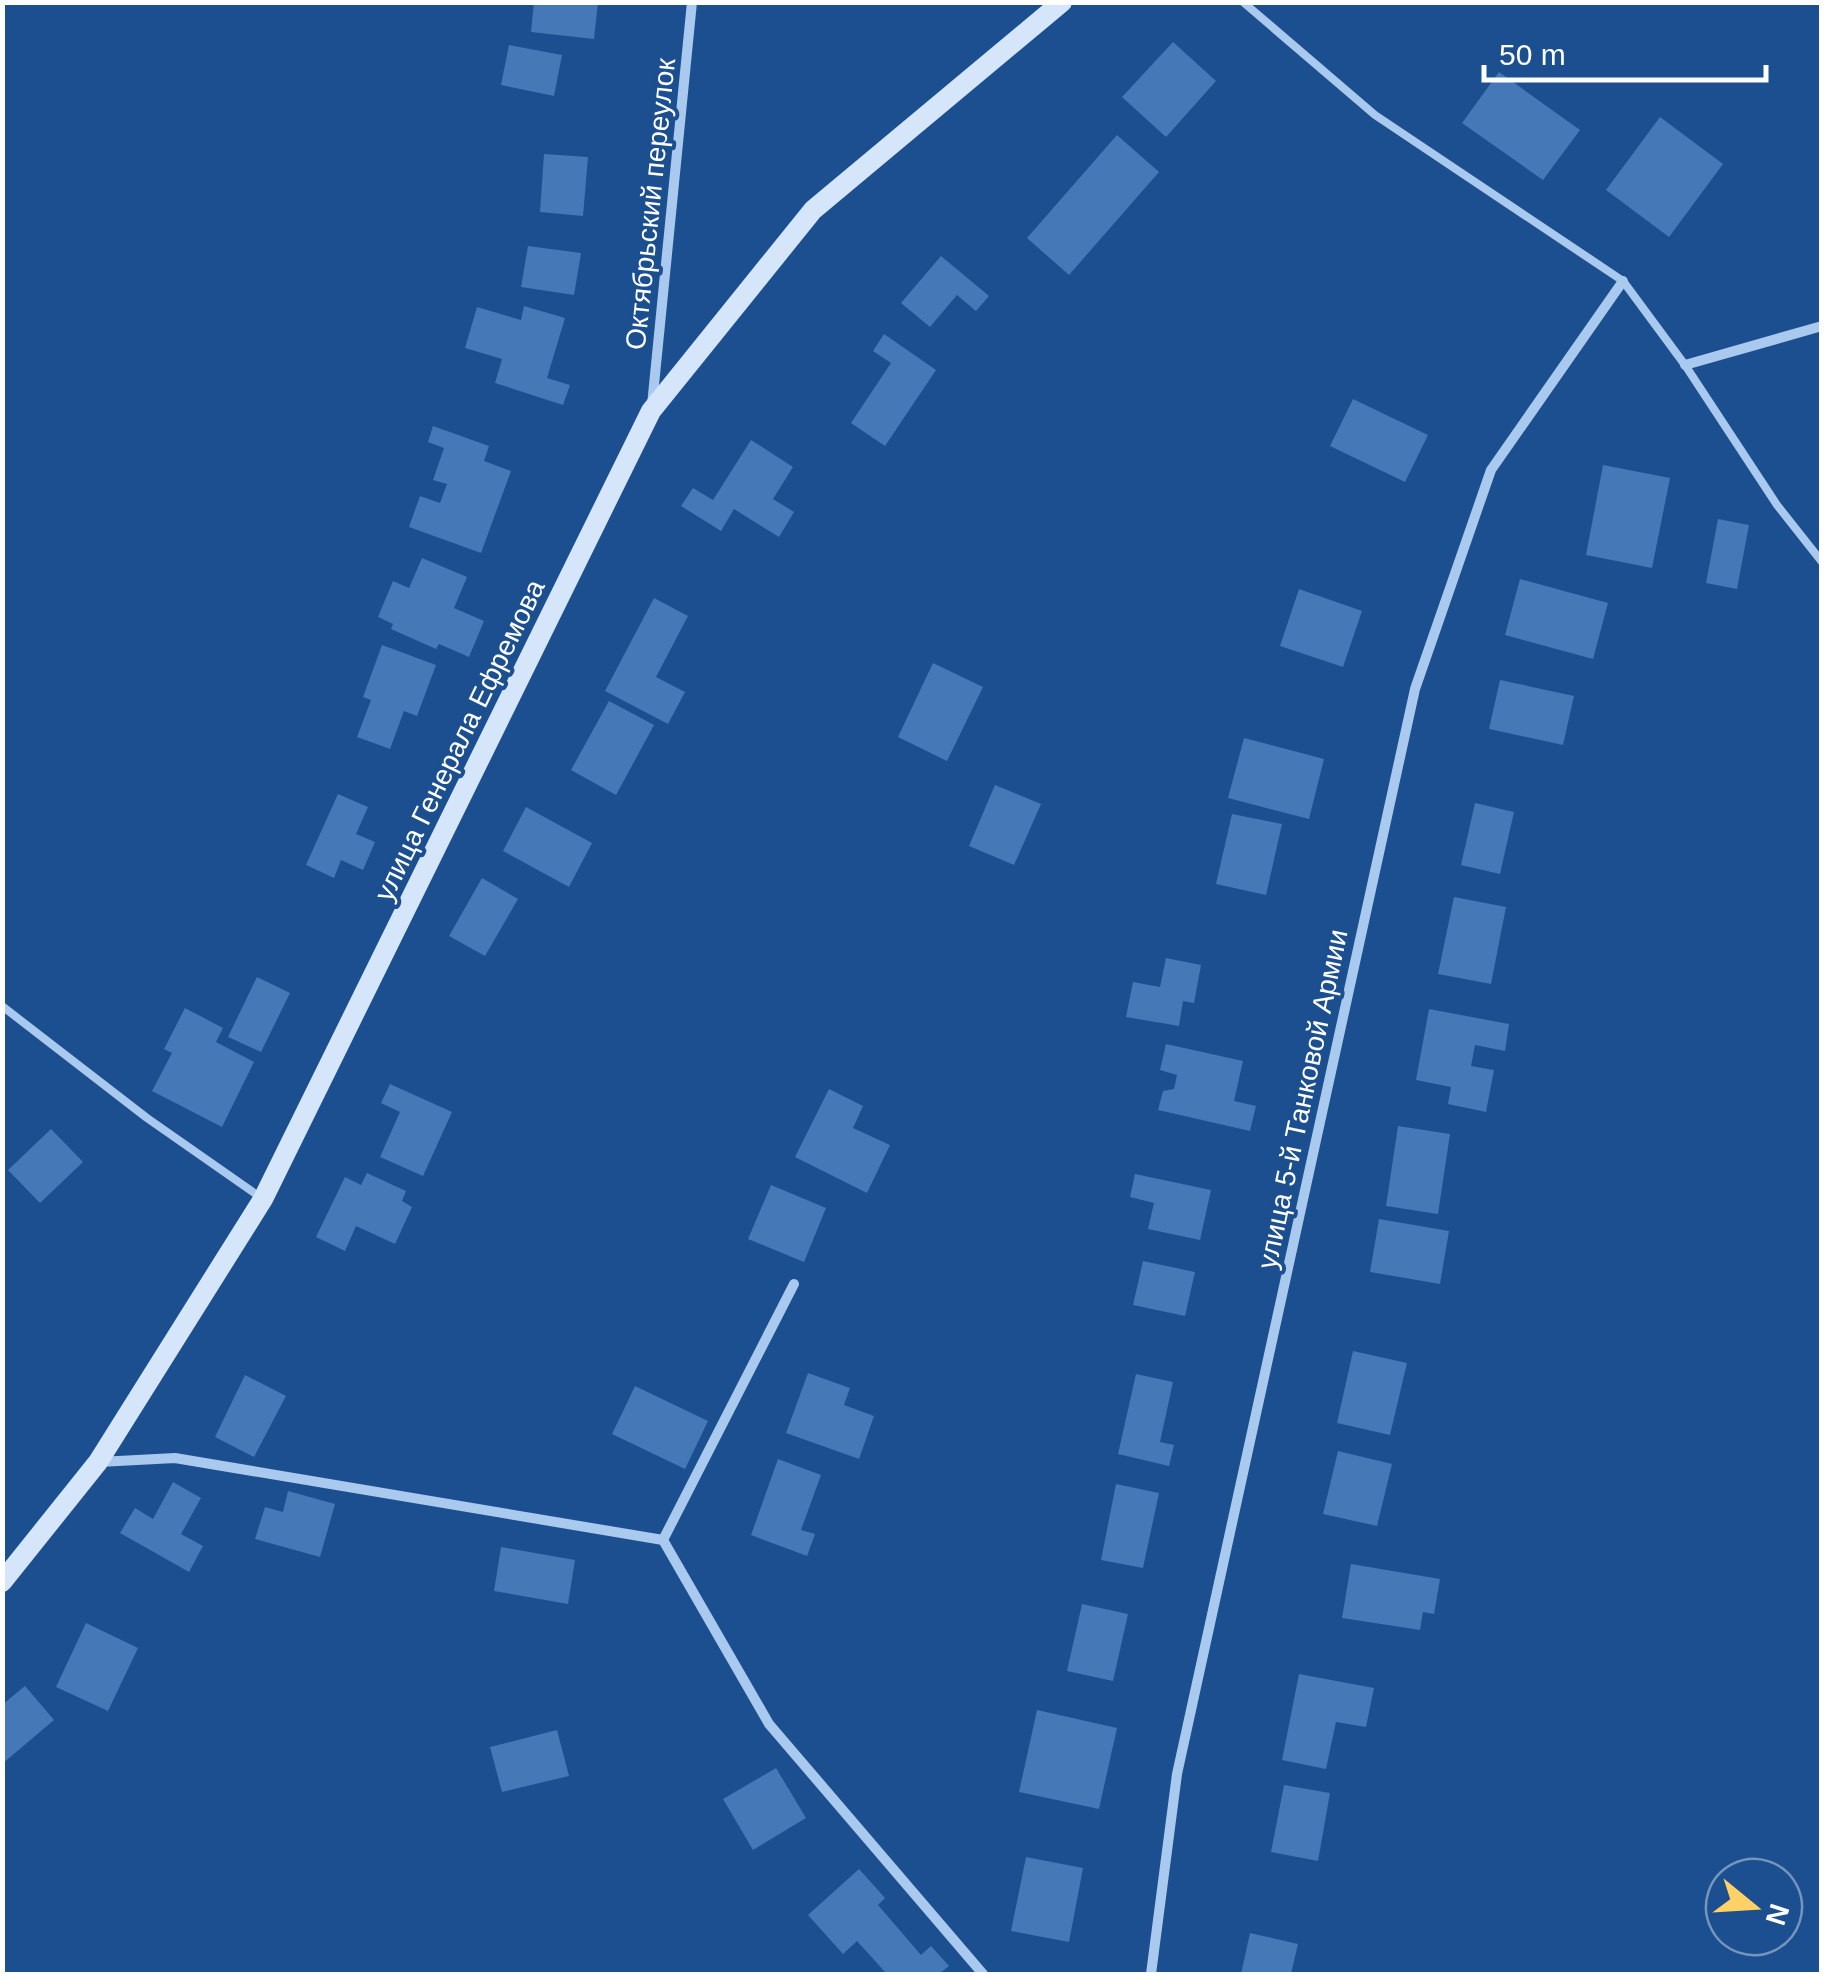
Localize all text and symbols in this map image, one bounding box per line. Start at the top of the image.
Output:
scale bar [1484,20,1766,82]
text: 50 m [1499,38,1566,71]
street label: Октябрьский переулок [620,56,681,352]
street label: улица Генерала Ефремова [368,574,551,906]
street label: улица 5-й Танковой Армии [1251,926,1354,1272]
north arrow [1704,1857,1804,1957]
text: N [1759,1900,1795,1929]

